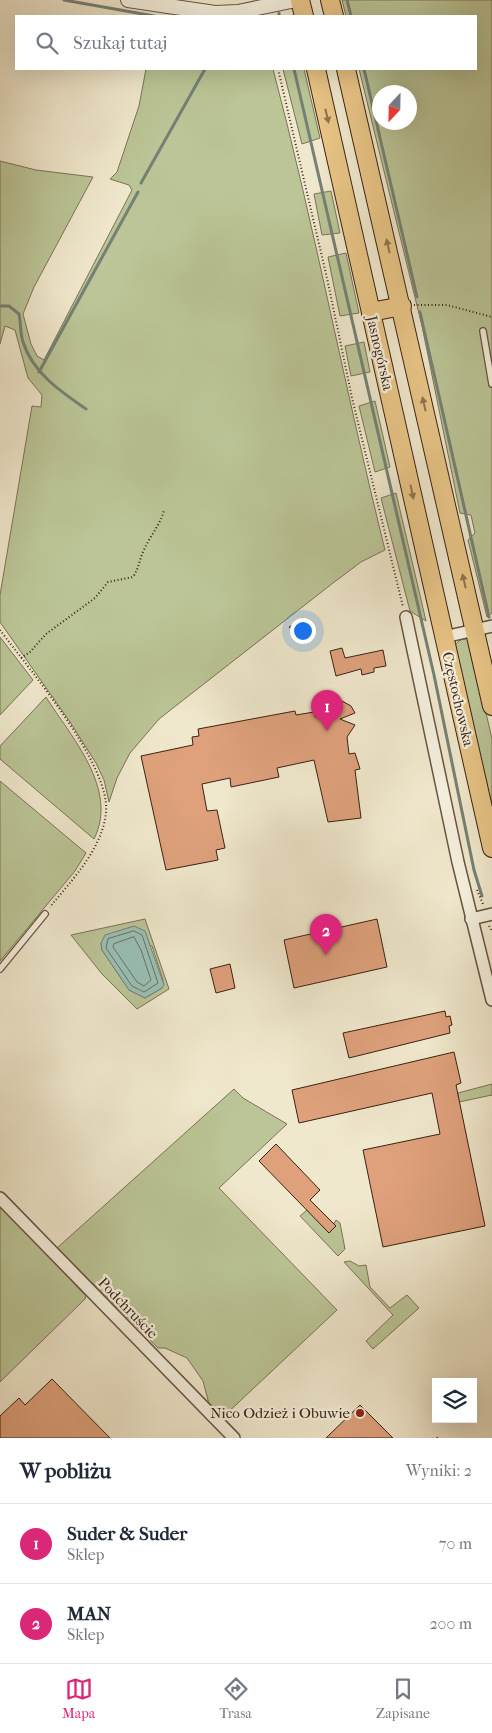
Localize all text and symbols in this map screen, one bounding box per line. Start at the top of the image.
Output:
search box [15,15,477,70]
icon: search [33,29,61,57]
text: Szukaj tutaj [73,32,167,54]
north arrow [372,85,417,130]
one-way arrow [323,109,331,124]
one-way arrow [384,238,392,253]
street label: Jasnogórska [362,313,398,393]
one-way arrow [420,397,428,412]
one-way arrow [408,484,416,500]
one-way arrow [460,574,468,589]
your location [290,618,316,644]
street label: Częstochowska [438,650,478,749]
pin: 1 [311,690,343,731]
pin: 2 [310,914,342,955]
street label: Podchruście [94,1274,162,1343]
map controls [432,1378,477,1423]
button: layers [432,1378,477,1423]
place label: Nico Odzież i Obuwie [210,1404,351,1422]
marker: Nico Odzież i Obuwie [354,1407,366,1419]
text: W pobliżu [20,1459,111,1483]
text: Wyniki: 2 [406,1461,472,1480]
text: Suder & Suder [67,1523,187,1545]
text: 1 [33,1534,39,1553]
text: 70 m [439,1534,472,1553]
text: Sklep [67,1545,104,1564]
text: MAN [67,1603,111,1625]
text: 2 [32,1614,40,1633]
text: 200 m [429,1614,472,1633]
text: Sklep [67,1625,104,1644]
tab: Mapa [62,1675,95,1722]
tab: Trasa [219,1675,252,1722]
tab: Zapisane [376,1675,430,1722]

